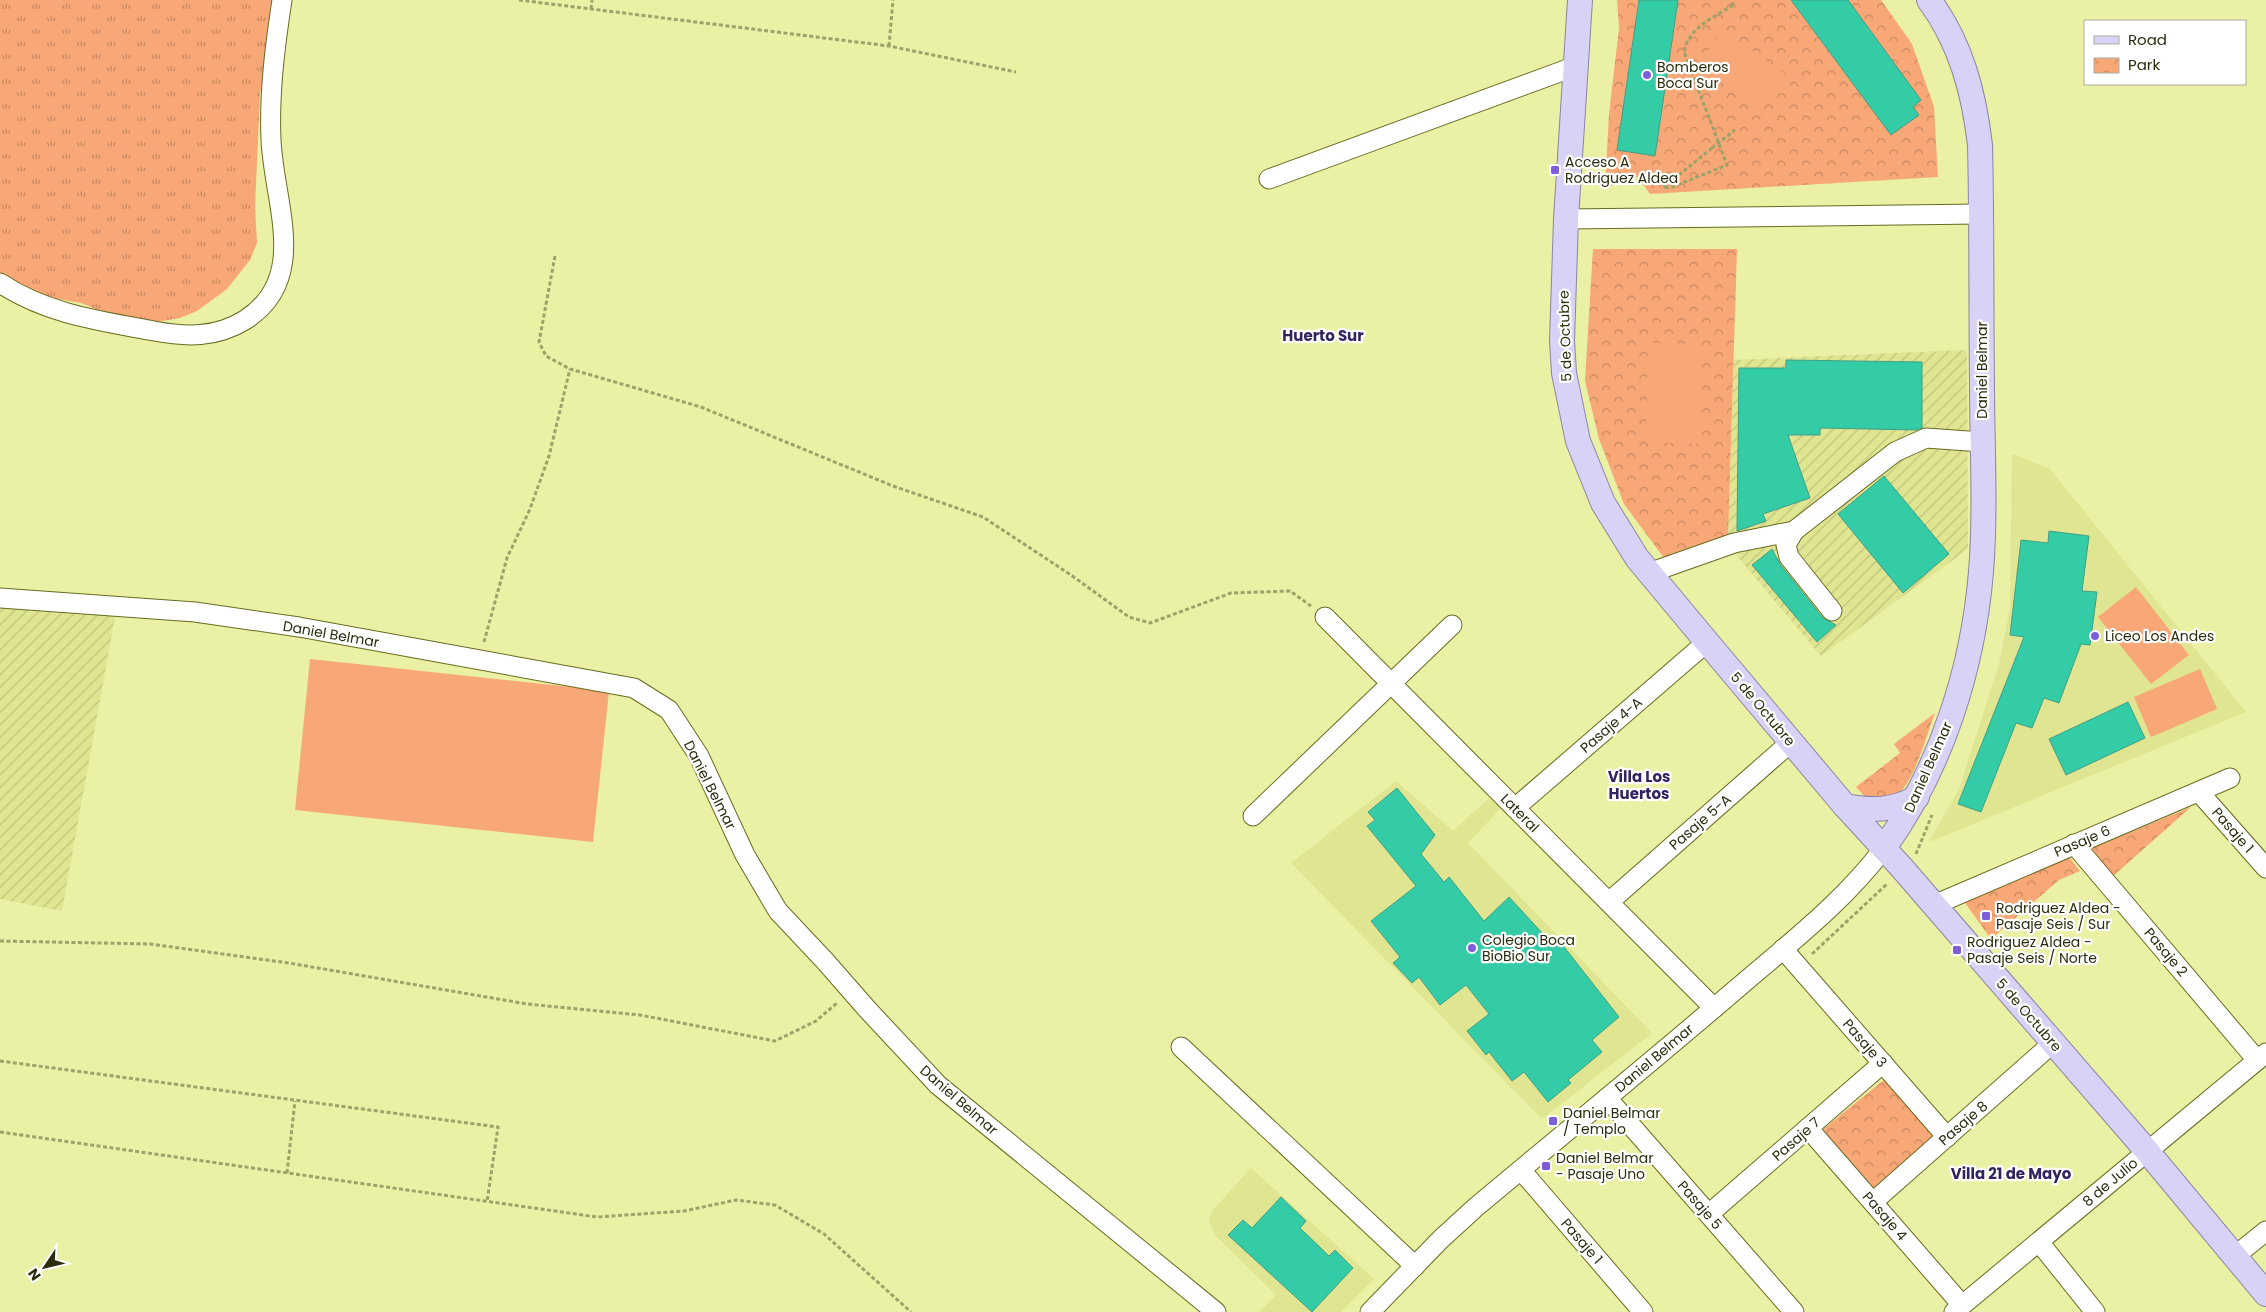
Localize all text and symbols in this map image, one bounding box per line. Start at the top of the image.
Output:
legend [2084,20,2246,85]
text: Road [2128,29,2167,50]
text: Park [2128,54,2160,75]
place label: Bomberos Boca Sur [1657,57,1729,93]
marker: Bomberos Boca Sur [1641,69,1653,81]
place label: Acceso A Rodriguez Aldea [1565,152,1678,188]
marker: Acceso A Rodriguez Aldea [1549,164,1561,176]
street label: 5 de Octubre [1553,290,1577,382]
street label: Daniel Belmar [1972,321,1992,419]
district label: Huerto Sur [1282,325,1364,346]
street label: Daniel Belmar [281,616,381,652]
place label: Liceo Los Andes [2105,626,2214,646]
marker: Liceo Los Andes [2089,630,2101,642]
street label: 5 de Octubre [1726,668,1800,751]
street label: Pasaje 4-A [1576,692,1646,758]
street label: Daniel Belmar [1899,718,1957,816]
street label: Daniel Belmar [679,737,741,833]
district label: Villa Los Huertos [1608,766,1670,804]
street label: Lateral [1496,789,1544,837]
street label: Pasaje 5-A [1665,789,1735,855]
street label: Pasaje 1 [2208,803,2258,857]
street label: Pasaje 6 [2051,820,2113,862]
place label: Rodriguez Aldea - Pasaje Seis / Sur [1996,898,2121,934]
marker: Rodriguez Aldea - Pasaje Seis / Sur [1980,910,1992,922]
street label: Pasaje 2 [2140,923,2192,981]
place label: Colegio Boca BioBio Sur [1482,930,1575,966]
place label: Rodriguez Aldea - Pasaje Seis / Norte [1967,932,2097,968]
marker: Colegio Boca BioBio Sur [1466,942,1478,954]
marker: Rodriguez Aldea - Pasaje Seis / Norte [1951,944,1963,956]
street label: 5 de Octubre [1991,974,2067,1056]
street label: Pasaje 3 [1838,1014,1892,1072]
street label: Daniel Belmar [1610,1019,1698,1097]
street label: Daniel Belmar [916,1060,1002,1140]
street label: Pasaje 8 [1934,1096,1992,1150]
place label: Daniel Belmar / Templo [1563,1103,1660,1139]
street label: Pasaje 7 [1768,1112,1825,1166]
marker: Daniel Belmar / Templo [1547,1115,1559,1127]
place label: Daniel Belmar - Pasaje Uno [1556,1148,1653,1184]
street label: 8 de Julio [2078,1153,2142,1211]
marker: Daniel Belmar - Pasaje Uno [1540,1160,1552,1172]
district label: Villa 21 de Mayo [1951,1163,2072,1184]
street label: Pasaje 5 [1673,1176,1727,1234]
street label: Pasaje 4 [1858,1187,1912,1245]
street label: Pasaje 1 [1557,1214,1607,1268]
north arrow [20,1242,70,1292]
text: N [23,1264,46,1285]

